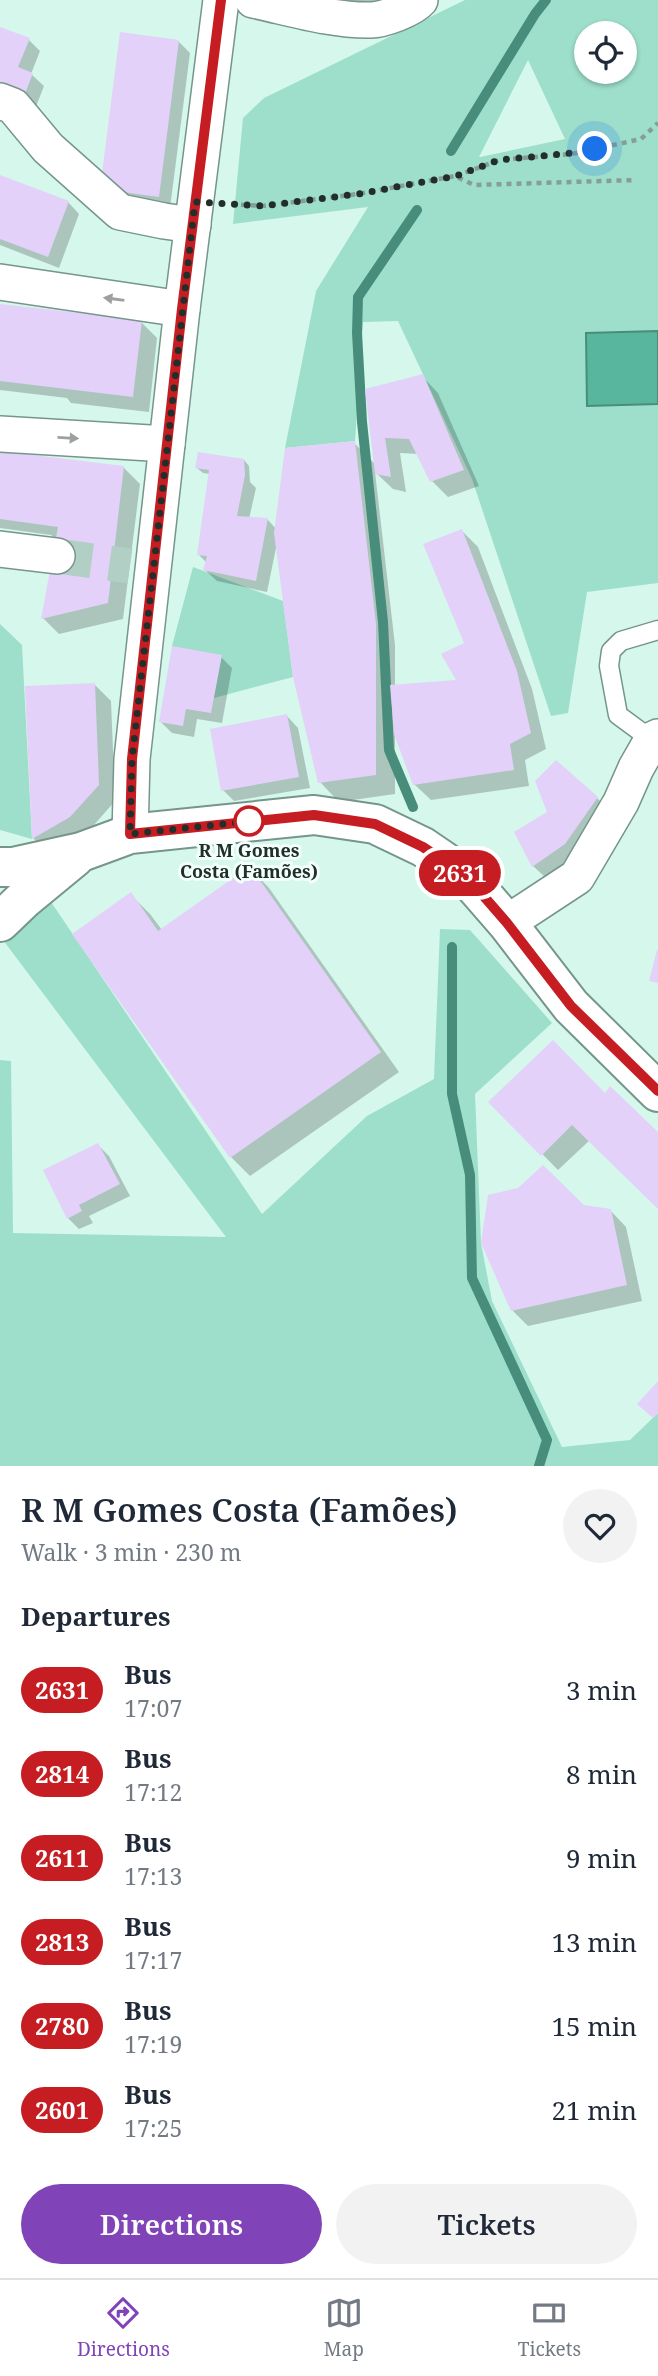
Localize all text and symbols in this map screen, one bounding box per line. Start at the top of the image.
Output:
map controls [574,21,637,84]
button: locate [574,21,637,84]
your location [577,131,612,166]
one-way arrow [103,293,125,304]
one-way arrow [57,433,79,444]
marker: R M Gomes Costa (Famões) [234,806,264,836]
place label: R M Gomes Costa (Famões) [180,838,318,883]
line badge: 2631 [411,850,509,896]
text: 2631 [433,856,487,889]
text: R M Gomes Costa (Famões) [21,1487,457,1532]
button: heart [563,1489,637,1563]
text: Walk · 3 min · 230 m [21,1536,241,1568]
text: Departures [21,1598,171,1634]
text: Bus [124,1656,172,1692]
text: 3 min [566,1672,637,1708]
text: 2631 [35,1673,89,1706]
text: 17:07 [124,1692,182,1724]
text: Bus [124,1740,172,1776]
text: 8 min [566,1756,637,1792]
text: 2814 [35,1757,89,1790]
text: 17:12 [124,1776,182,1808]
text: Bus [124,1824,172,1860]
text: 9 min [566,1840,637,1876]
text: 2611 [35,1841,89,1874]
text: 17:13 [124,1860,182,1892]
text: Bus [124,1908,172,1944]
text: 13 min [552,1924,637,1960]
text: 2813 [35,1925,89,1958]
text: 17:17 [124,1944,182,1976]
text: Bus [124,1992,172,2028]
text: 15 min [552,2008,637,2044]
text: 2780 [35,2009,89,2042]
text: 17:19 [124,2028,182,2060]
text: Bus [124,2076,172,2112]
text: 21 min [552,2092,637,2128]
text: 2601 [35,2093,89,2126]
text: 17:25 [124,2112,182,2144]
button: Directions [21,2184,322,2264]
button: Tickets [336,2184,637,2264]
tab: Directions [77,2294,170,2362]
tab: Map [324,2294,364,2362]
tab: Tickets [518,2294,581,2362]

